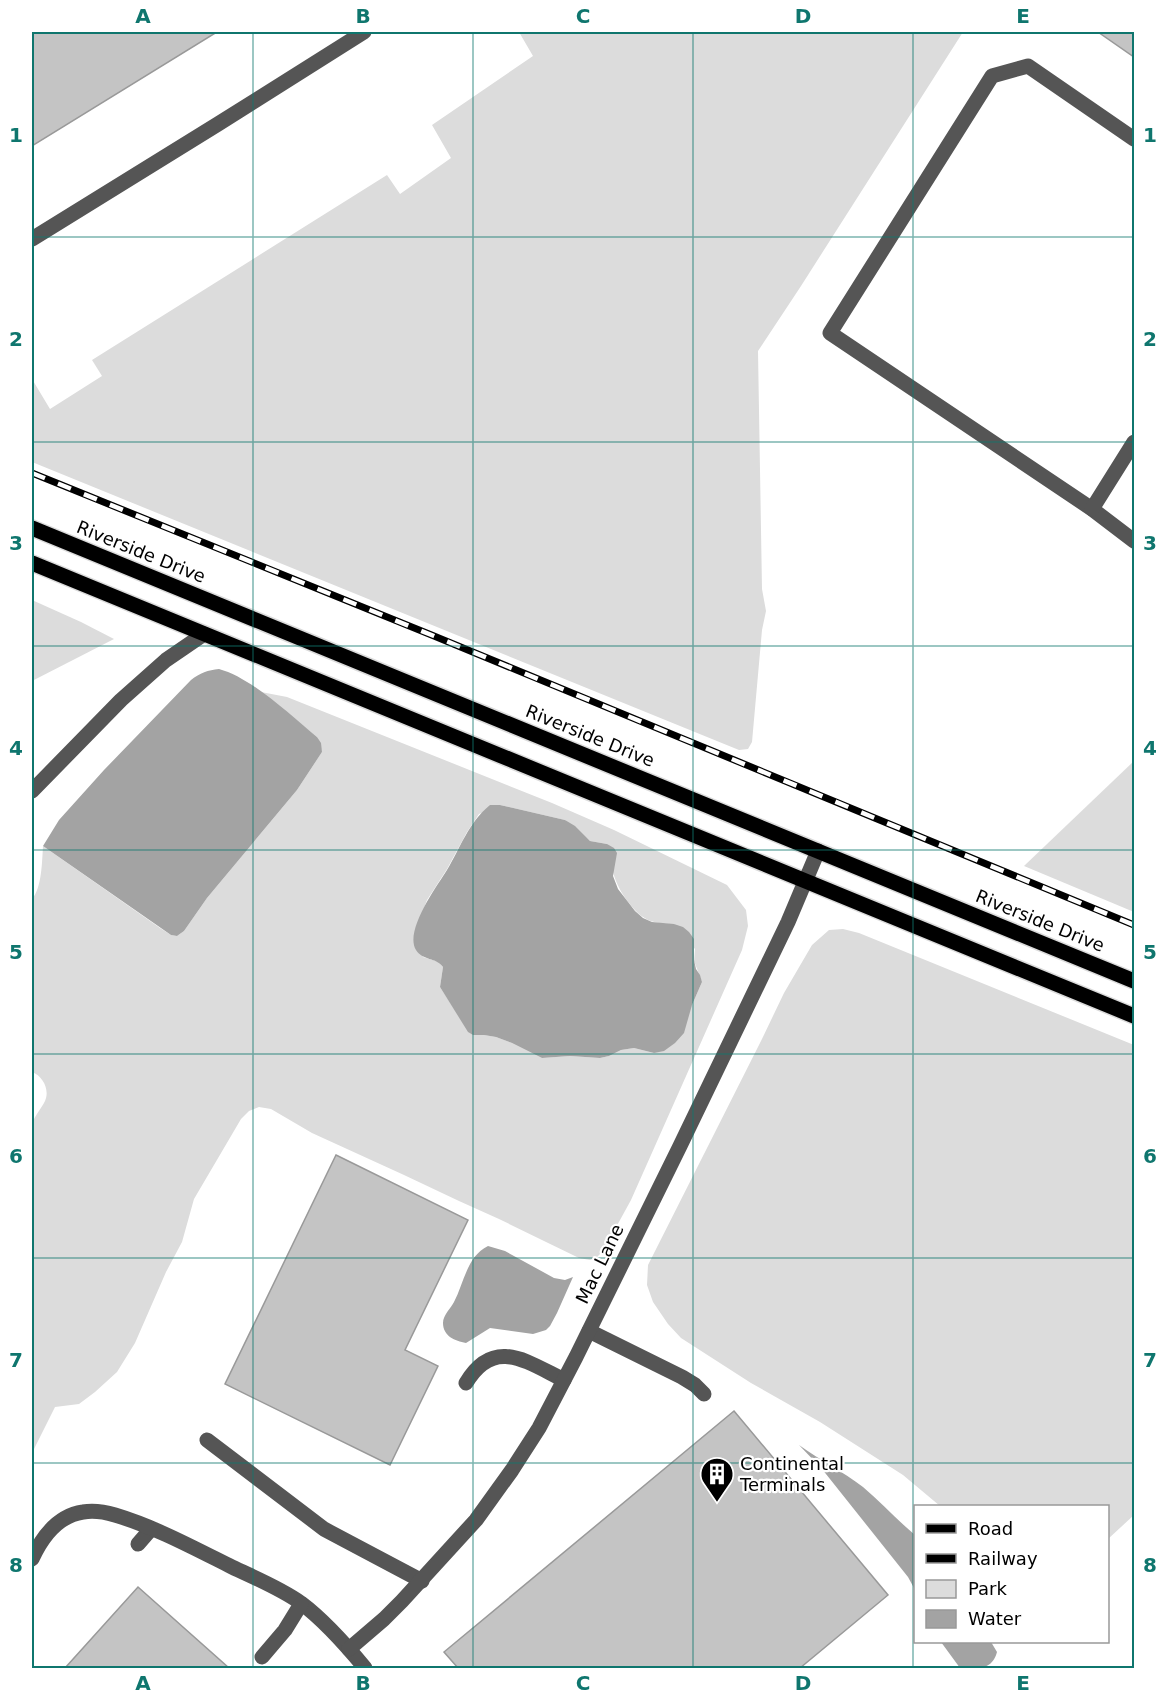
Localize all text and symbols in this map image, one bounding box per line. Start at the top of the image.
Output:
text: A [135,4,151,28]
text: B [355,4,371,28]
text: C [576,4,590,28]
text: D [795,4,811,28]
text: E [1016,4,1030,28]
text: 1 [9,123,23,147]
text: 1 [1143,123,1157,147]
text: 2 [9,327,23,351]
text: 2 [1143,327,1157,351]
street label: Riverside Drive [74,516,209,587]
text: 3 [9,531,23,555]
text: 3 [1143,531,1157,555]
street label: Riverside Drive [523,700,658,771]
text: 4 [9,736,23,760]
text: 4 [1143,736,1157,760]
street label: Riverside Drive [973,885,1108,956]
text: 5 [9,940,23,964]
text: 5 [1143,940,1157,964]
text: 6 [9,1144,23,1168]
text: 6 [1143,1144,1157,1168]
street label: Mac Lane [571,1221,628,1307]
text: 7 [9,1348,23,1372]
text: 7 [1143,1348,1157,1372]
place label: Continental Terminals [739,1453,844,1495]
building icon: Continental Terminals [699,1456,735,1503]
legend [914,1505,1109,1643]
text: Road [968,1518,1013,1539]
text: Railway [968,1548,1038,1569]
text: 8 [9,1553,23,1577]
text: 8 [1143,1553,1157,1577]
text: Park [968,1578,1007,1599]
text: Water [968,1608,1022,1629]
text: A [135,1671,151,1695]
text: B [355,1671,371,1695]
text: C [576,1671,590,1695]
text: D [795,1671,811,1695]
text: E [1016,1671,1030,1695]

